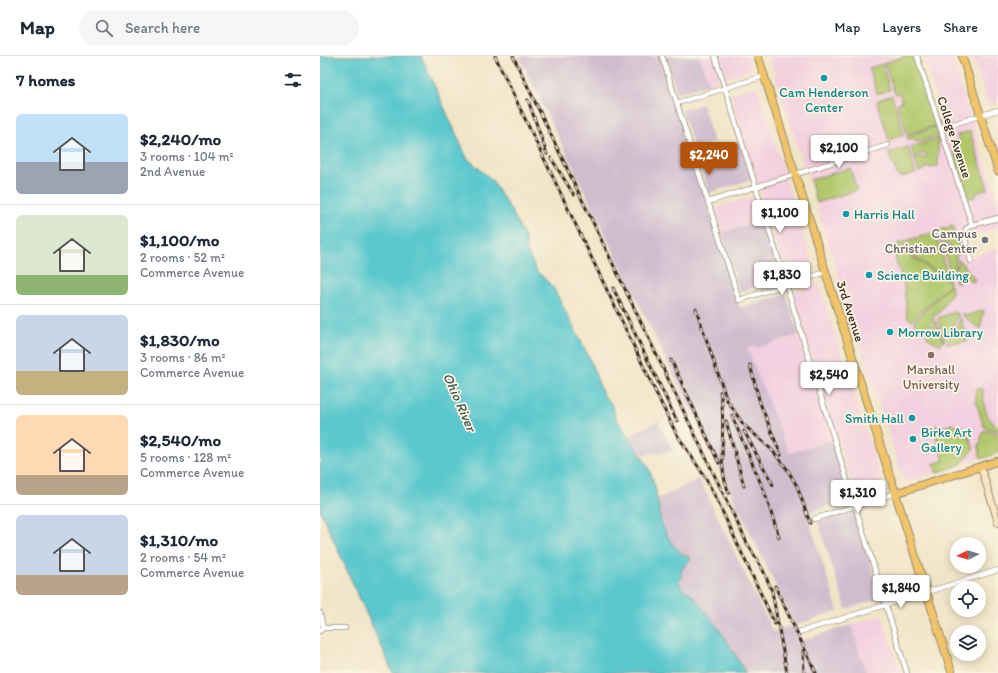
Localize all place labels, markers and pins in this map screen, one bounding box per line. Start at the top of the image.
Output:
marker: Cam Henderson Center [819,73,829,83]
place label: Cam Henderson Center [779,85,869,115]
pin: $2,100 [806,135,872,169]
pin: $2,240 [676,142,742,176]
pin: $1,100 [747,200,813,234]
place label: Harris Hall [854,207,915,222]
marker: Harris Hall [841,209,851,219]
place label: Campus Christian Center [885,226,977,256]
marker: Campus Christian Center [980,235,990,245]
pin: $1,830 [749,262,815,296]
place label: Science Building [877,268,969,283]
marker: Science Building [864,270,874,280]
place label: Morrow Library [898,325,983,340]
marker: Morrow Library [885,327,895,337]
marker: Marshall University [926,350,936,360]
pin: $2,540 [796,362,862,396]
place label: Marshall University [903,362,959,392]
place label: Smith Hall [845,411,904,426]
marker: Smith Hall [907,413,917,423]
place label: Birke Art Gallery [921,425,972,455]
marker: Birke Art Gallery [908,434,918,444]
pin: $1,310 [825,480,891,514]
pin: $1,840 [868,575,934,609]

